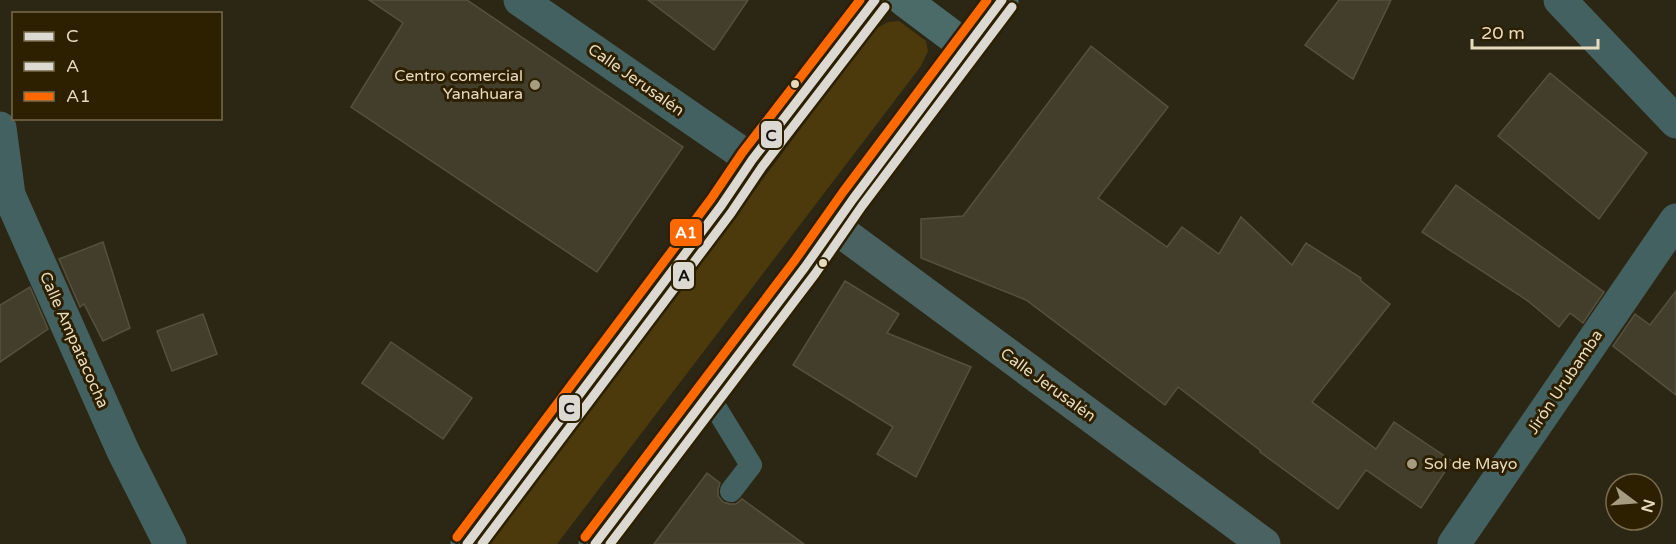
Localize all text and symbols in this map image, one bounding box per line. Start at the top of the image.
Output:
legend [12,12,222,120]
scale bar [1472,12,1598,50]
text: 20 m [1481,22,1525,44]
text: C [66,25,79,47]
street label: Calle Jerusalén [584,39,688,121]
text: A [66,55,79,77]
place label: Centro comercial Yanahuara [394,66,523,104]
marker: Centro comercial Yanahuara [528,78,542,92]
unlabelled marker [789,78,801,90]
text: A1 [66,85,91,107]
line badge: C [760,120,783,149]
text: C [765,126,777,146]
line badge: A1 [669,218,703,247]
text: A1 [675,223,697,243]
unlabelled marker [817,257,829,269]
line badge: A [672,261,695,290]
text: A [678,266,690,286]
street label: Calle Ampatacocha [35,269,113,411]
street label: Jirón Urubamba [1523,326,1607,438]
street label: Calle Jerusalén [996,344,1100,426]
line badge: C [558,394,581,422]
text: C [563,399,575,419]
place label: Sol de Mayo [1424,454,1518,474]
marker: Sol de Mayo [1405,457,1419,471]
north arrow [1604,472,1664,532]
text: N [1636,497,1659,515]

